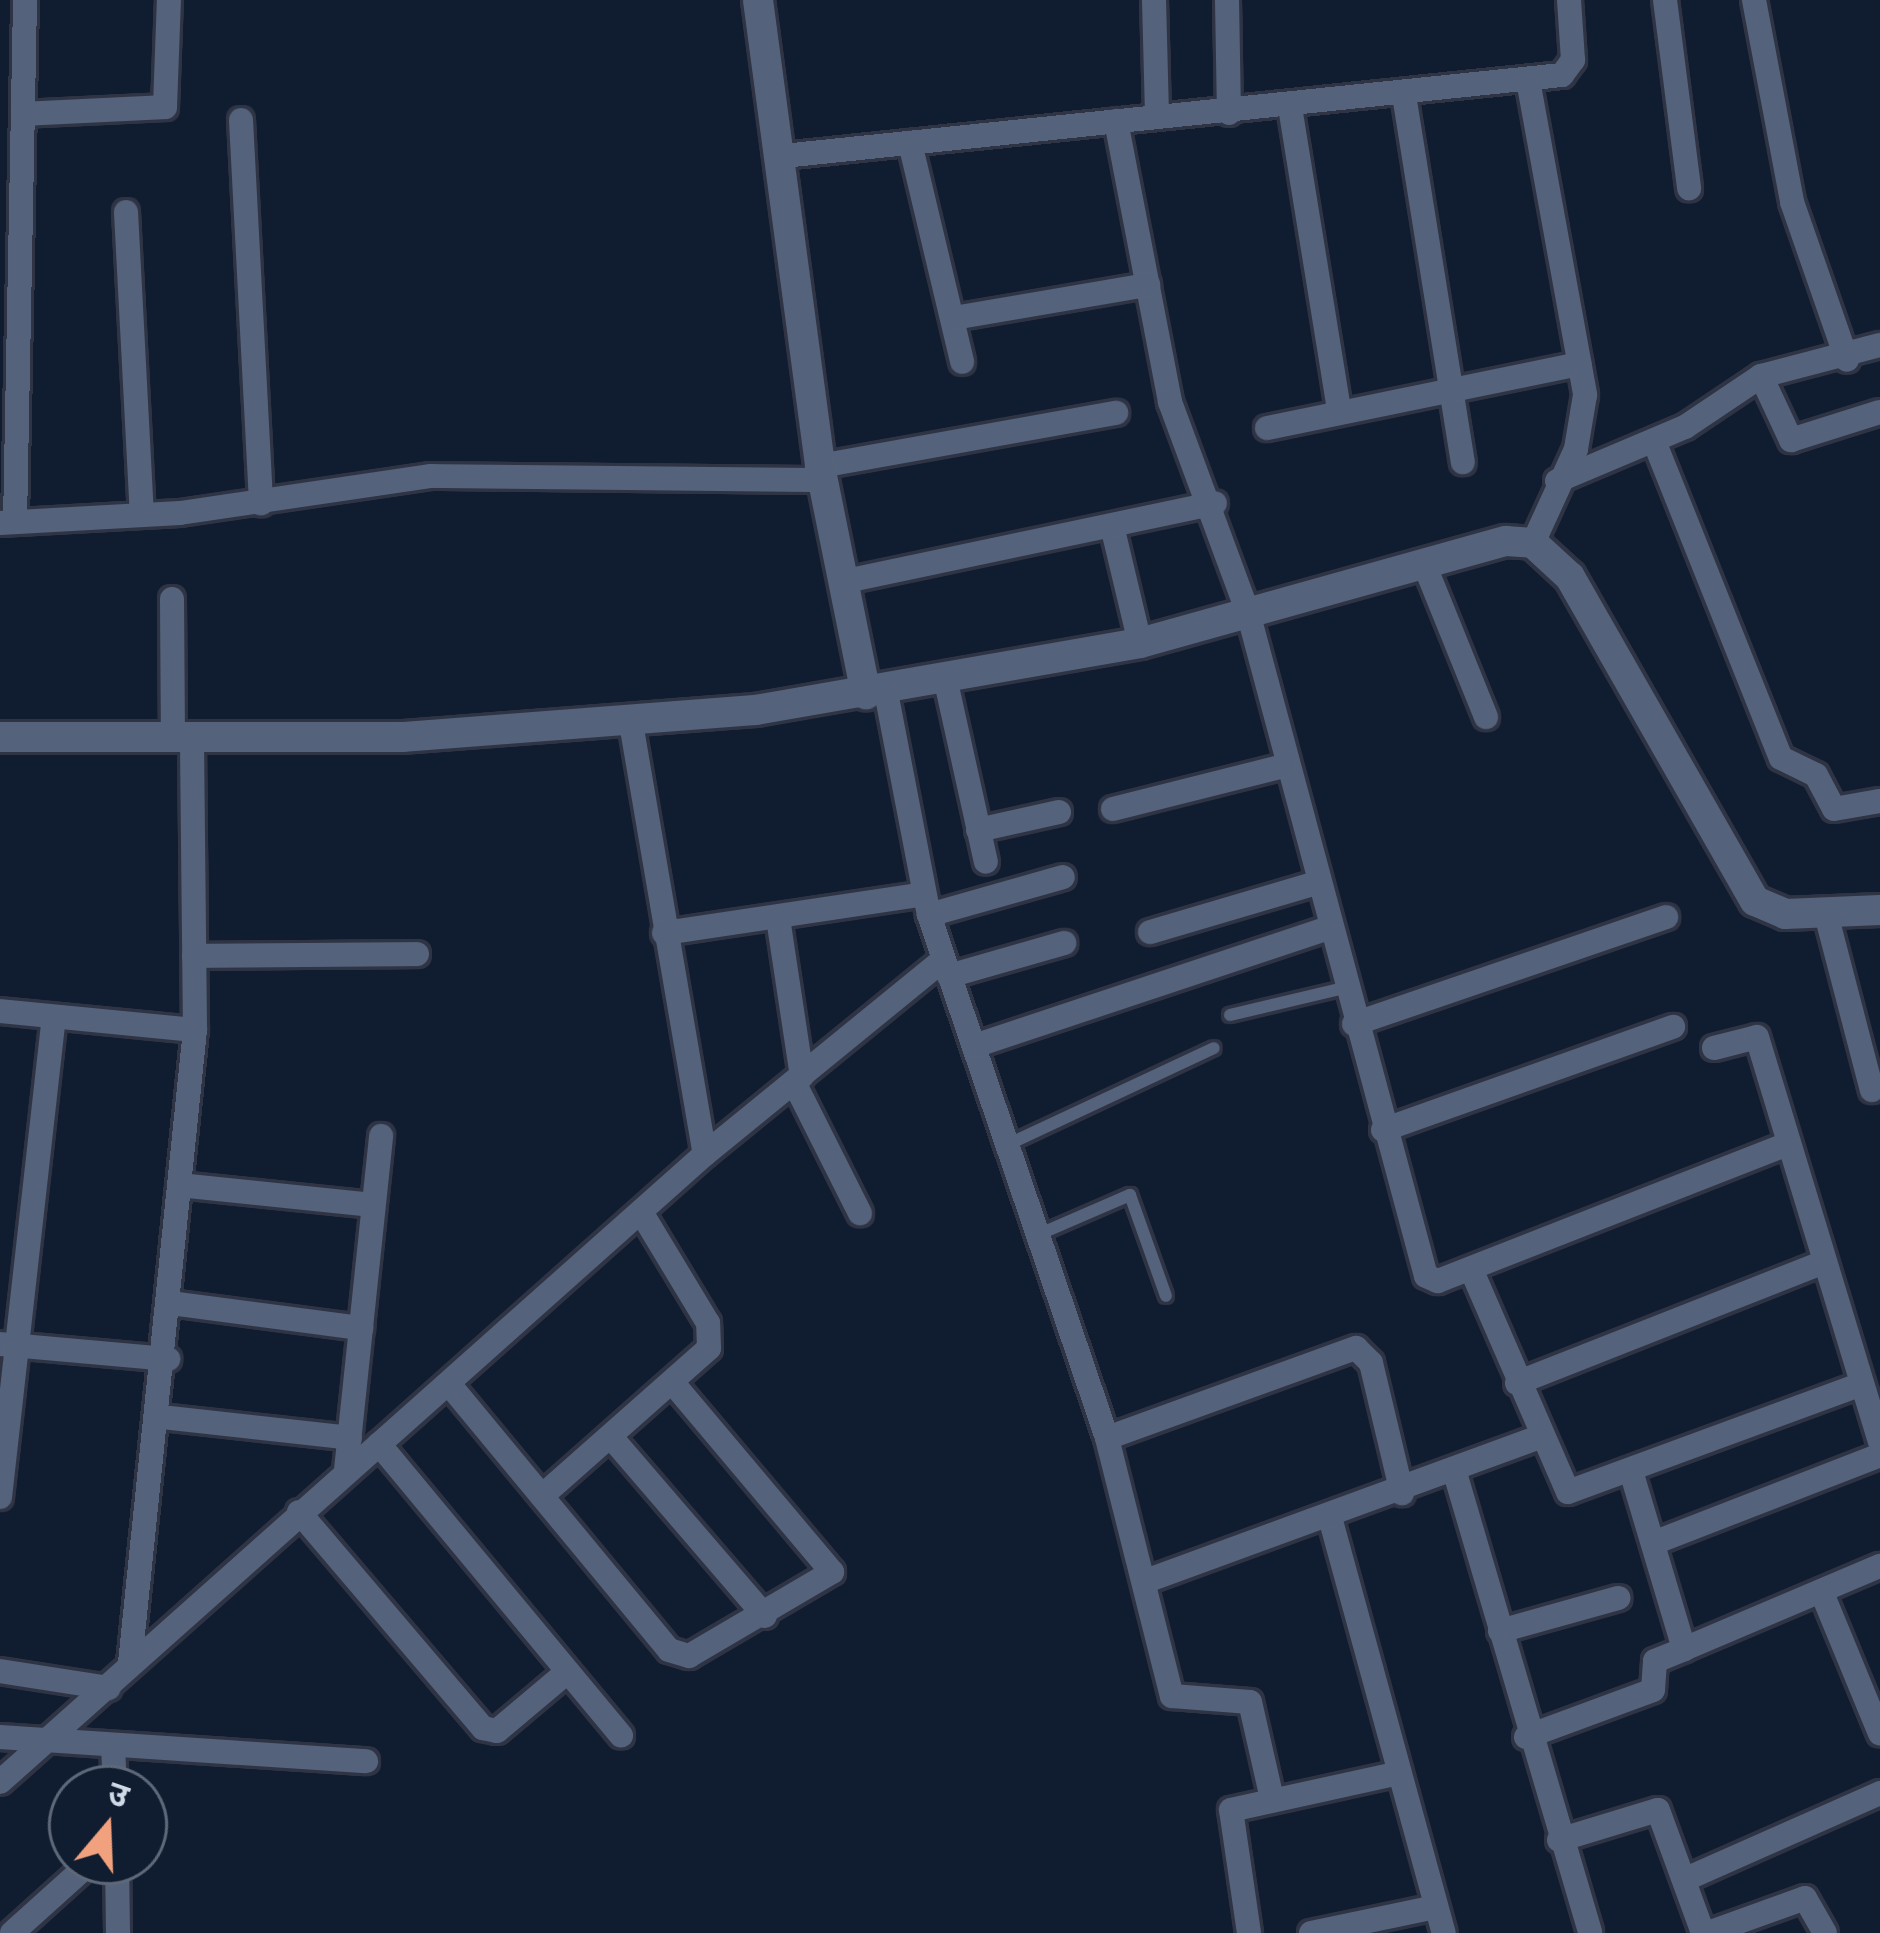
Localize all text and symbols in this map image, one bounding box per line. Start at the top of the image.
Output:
north arrow [48,1765,168,1885]
text: उ [103,1770,135,1817]

